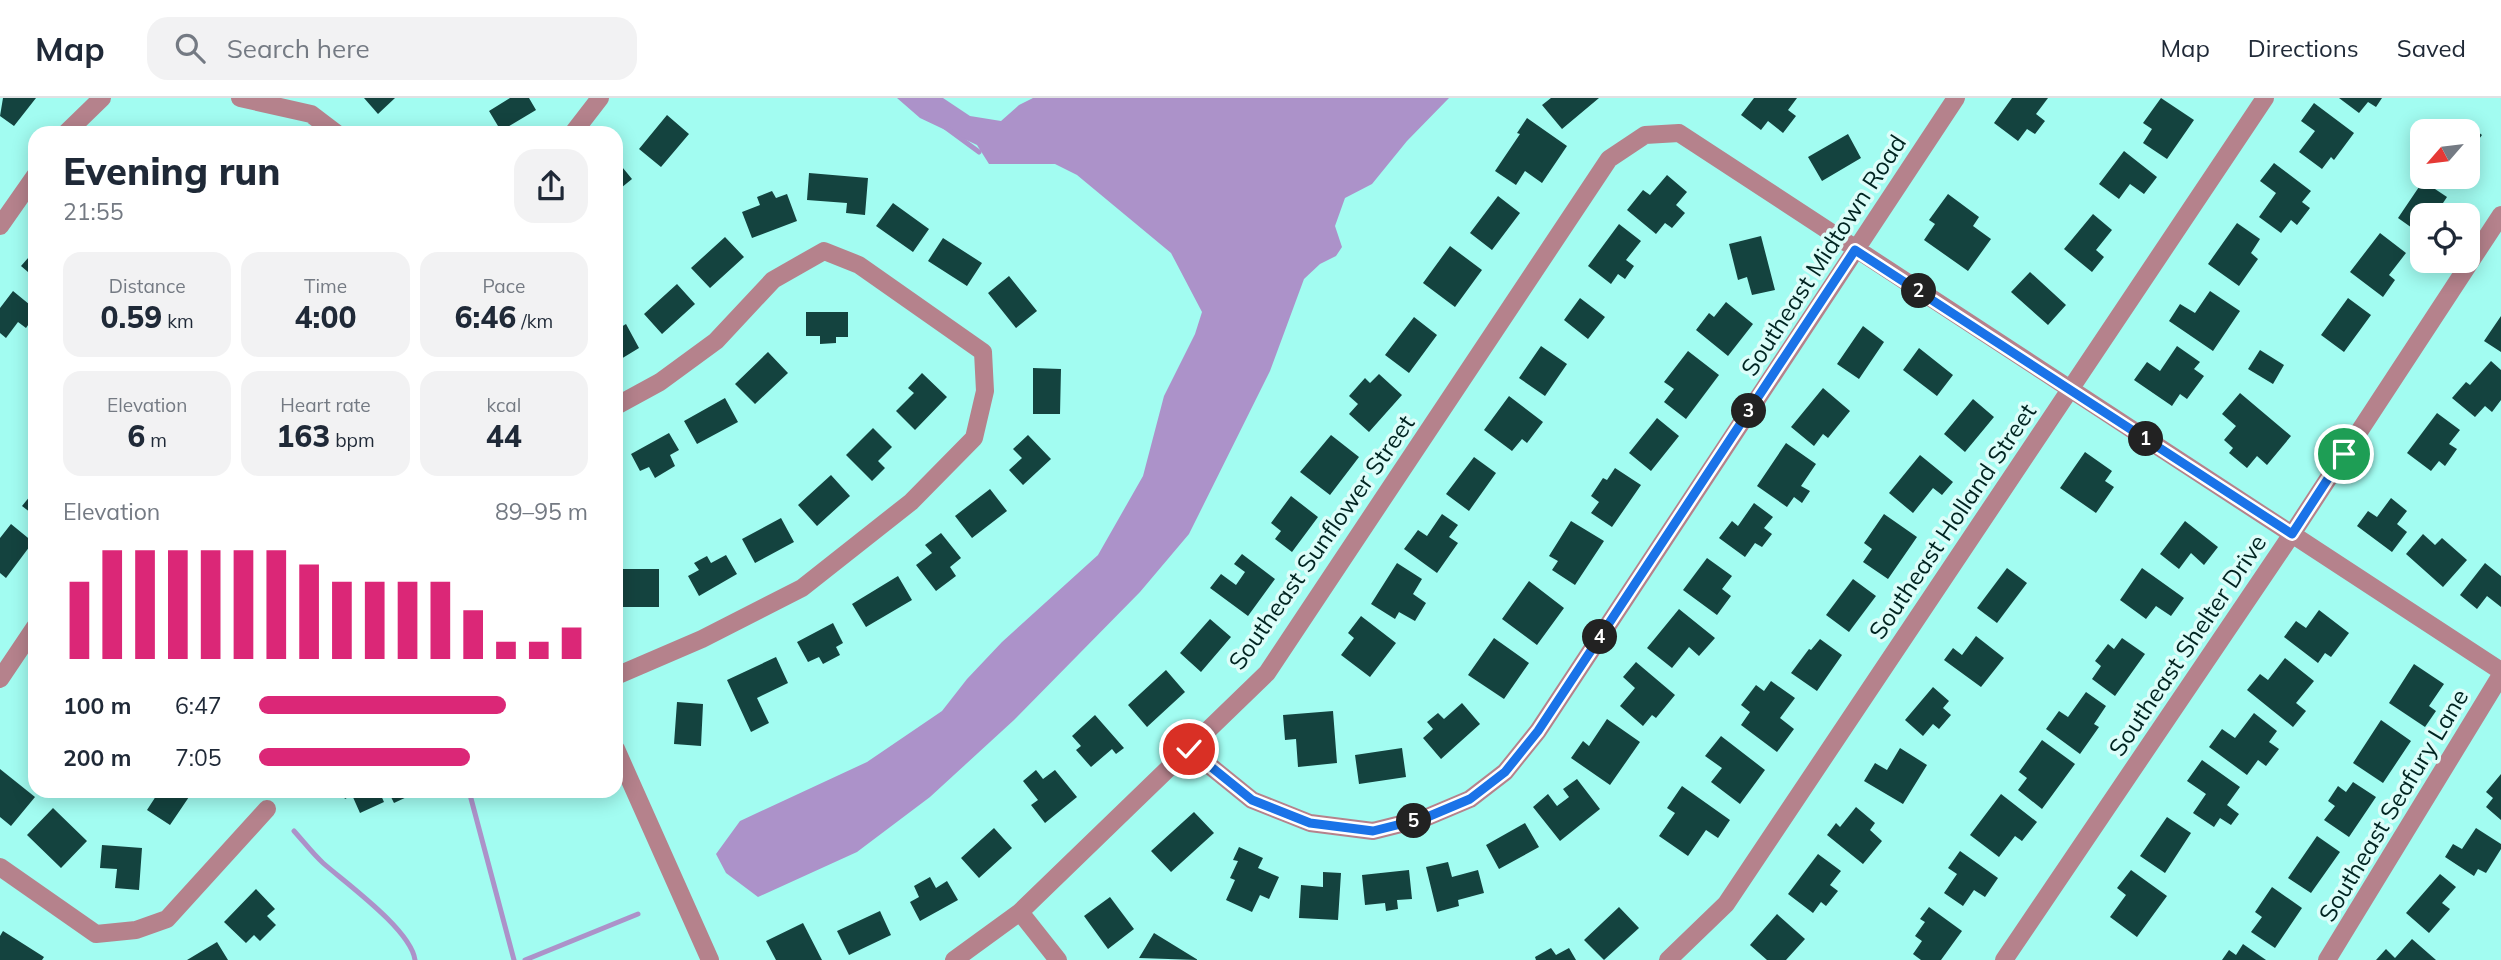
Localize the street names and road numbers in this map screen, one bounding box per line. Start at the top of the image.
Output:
street label: Southeast Midtown Road [1734,129,1912,381]
street label: Southeast Holland Street [1862,397,2042,645]
street label: Southeast Sunflower Street [1221,409,1421,675]
street label: Southeast Shelter Drive [2102,528,2272,762]
street label: Southeast Seafury Lane [2312,683,2474,927]

